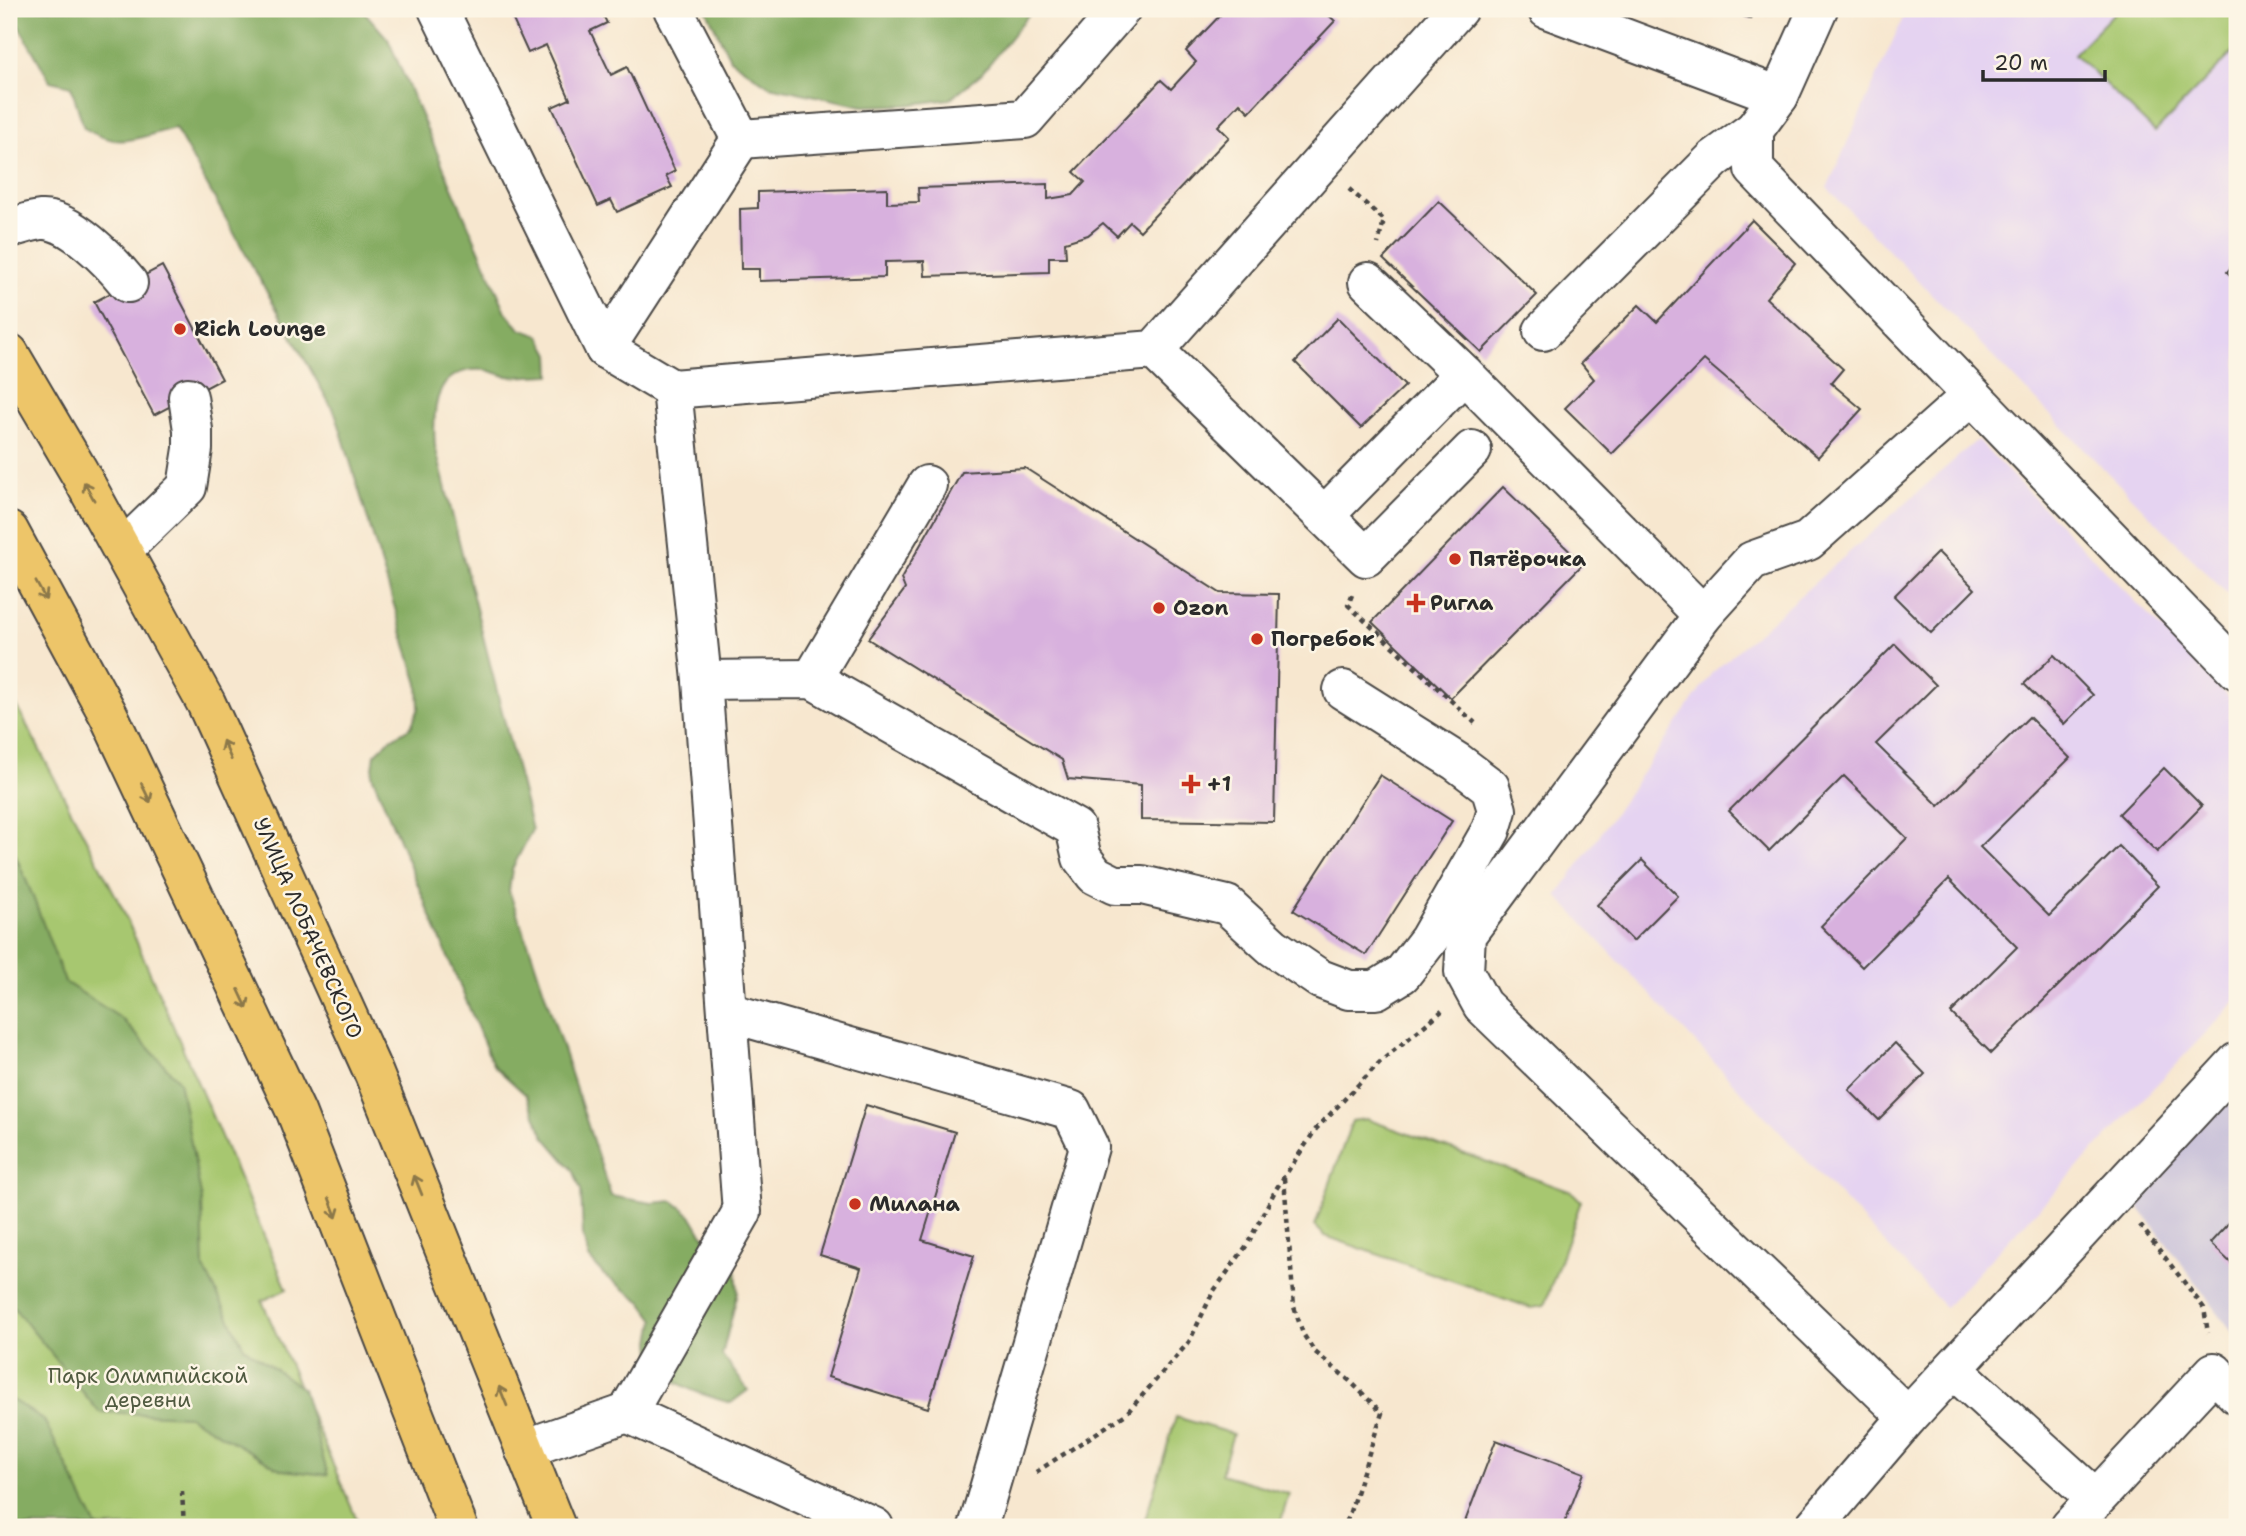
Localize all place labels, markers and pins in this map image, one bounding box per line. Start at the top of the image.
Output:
place label: Rich Lounge [194,315,326,343]
marker: Rich Lounge [172,321,188,337]
place label: Пятёрочка [1469,545,1587,573]
marker: Пятёрочка [1447,551,1463,567]
place label: Ригла [1430,589,1494,617]
place label: Ozon [1173,594,1228,622]
marker: Ригла [1408,595,1424,611]
marker: Ozon [1151,600,1167,616]
place label: Погребок [1271,625,1375,653]
marker: Погребок [1249,631,1265,647]
place label: +1 [1207,770,1231,798]
marker: +1 [1181,774,1201,794]
place label: Милана [869,1190,961,1218]
marker: Милана [847,1196,863,1212]

